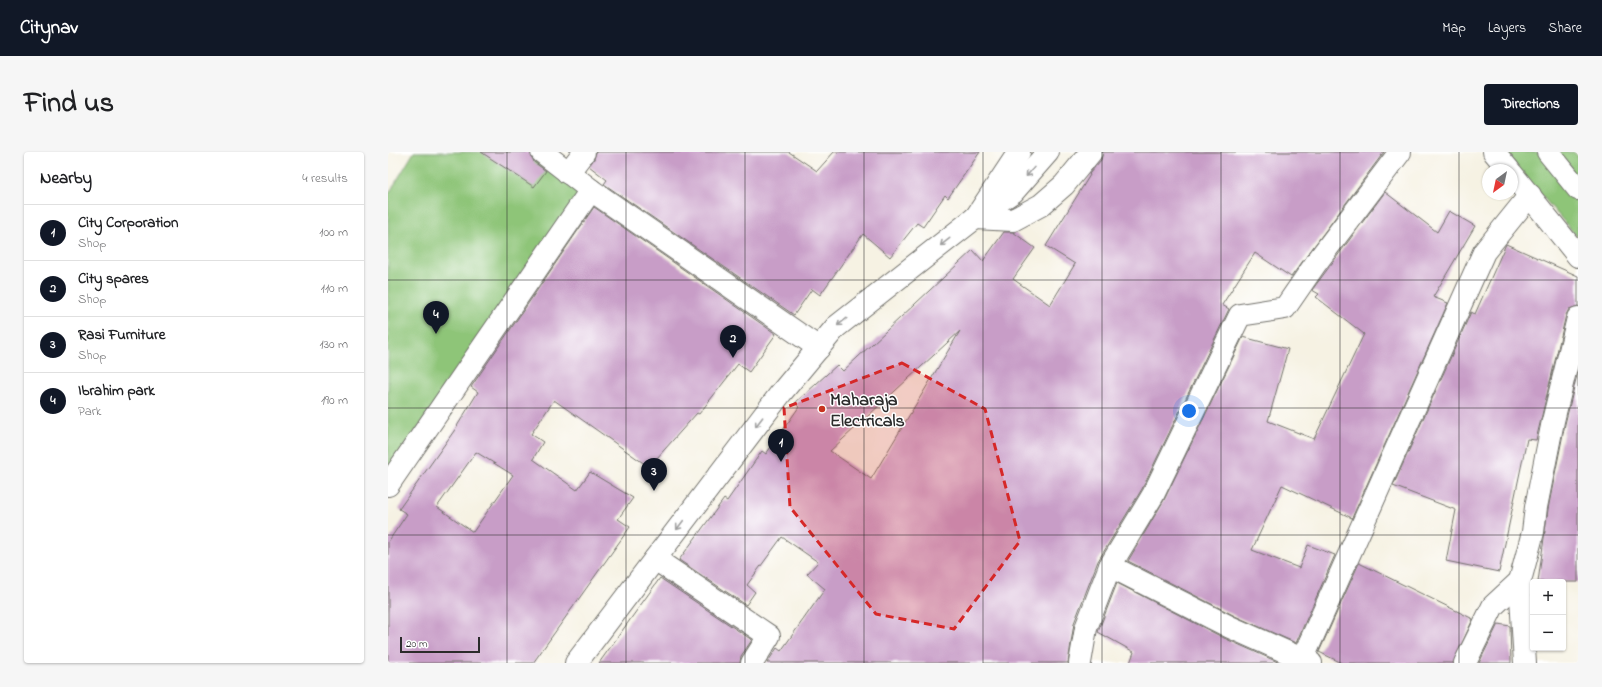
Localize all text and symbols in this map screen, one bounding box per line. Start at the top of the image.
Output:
text: Citynav [20,15,78,42]
text: Map [1442,18,1466,39]
text: Layers [1488,18,1526,39]
text: Share [1548,18,1582,39]
text: Find us [24,84,114,125]
button: Directions [1484,84,1578,125]
north arrow [1482,164,1518,200]
text: Nearby [40,166,92,191]
one-way arrow [1026,167,1035,177]
text: 4 results [302,169,348,188]
text: City Corporation [78,212,178,234]
text: 1 [51,223,55,242]
text: 100 m [319,223,348,242]
text: Shop [78,234,106,253]
one-way arrow [939,238,950,247]
text: City spares [78,268,149,290]
text: 2 [50,279,56,298]
text: 110 m [321,279,348,298]
text: Shop [78,290,106,309]
pin: 4 [423,301,449,334]
one-way arrow [837,318,848,327]
text: Rasi Furniture [78,324,165,346]
pin: 2 [720,325,746,358]
text: 3 [50,335,56,354]
text: 130 m [320,335,348,354]
text: Shop [78,346,106,365]
text: Ibrahim park [78,380,155,402]
place label: Maharaja Electricals [830,388,905,435]
text: 4 [50,391,56,410]
text: 190 m [321,391,348,410]
your location [1179,401,1199,421]
text: Park [78,402,102,421]
marker: Maharaja Electricals [817,404,827,414]
one-way arrow [755,417,763,428]
pin: 1 [768,429,794,462]
pin: 3 [641,458,667,491]
one-way arrow [676,520,684,531]
map controls [1530,579,1566,651]
button: + [1530,579,1566,615]
button: − [1530,615,1566,651]
scale bar [400,635,480,654]
text: 20 m [406,636,428,652]

